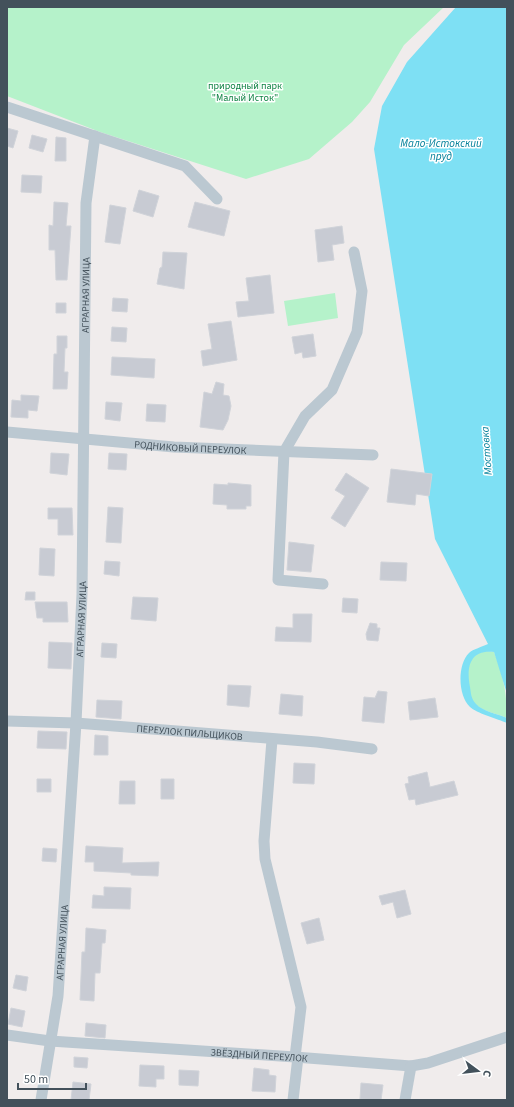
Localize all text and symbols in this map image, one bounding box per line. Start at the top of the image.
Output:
park label: природный парк "Малый Исток" [208,79,282,105]
water label: Мало-Истокский пруд [400,136,482,164]
street label: АГРАРНАЯ УЛИЦА [79,257,93,333]
water label: Мостовка [477,426,496,476]
street label: РОДНИКОВЫЙ ПЕРЕУЛОК [134,437,247,458]
street label: АГРАРНАЯ УЛИЦА [73,581,90,657]
street label: ПЕРЕУЛОК ПИЛЬЩИКОВ [136,722,243,744]
street label: АГРАРНАЯ УЛИЦА [53,904,72,981]
street label: ЗВЁЗДНЫЙ ПЕРЕУЛОК [210,1046,308,1066]
north arrow [458,1051,498,1091]
scale bar [18,1065,86,1091]
text: С [479,1068,495,1079]
text: 50 m [24,1071,48,1088]

